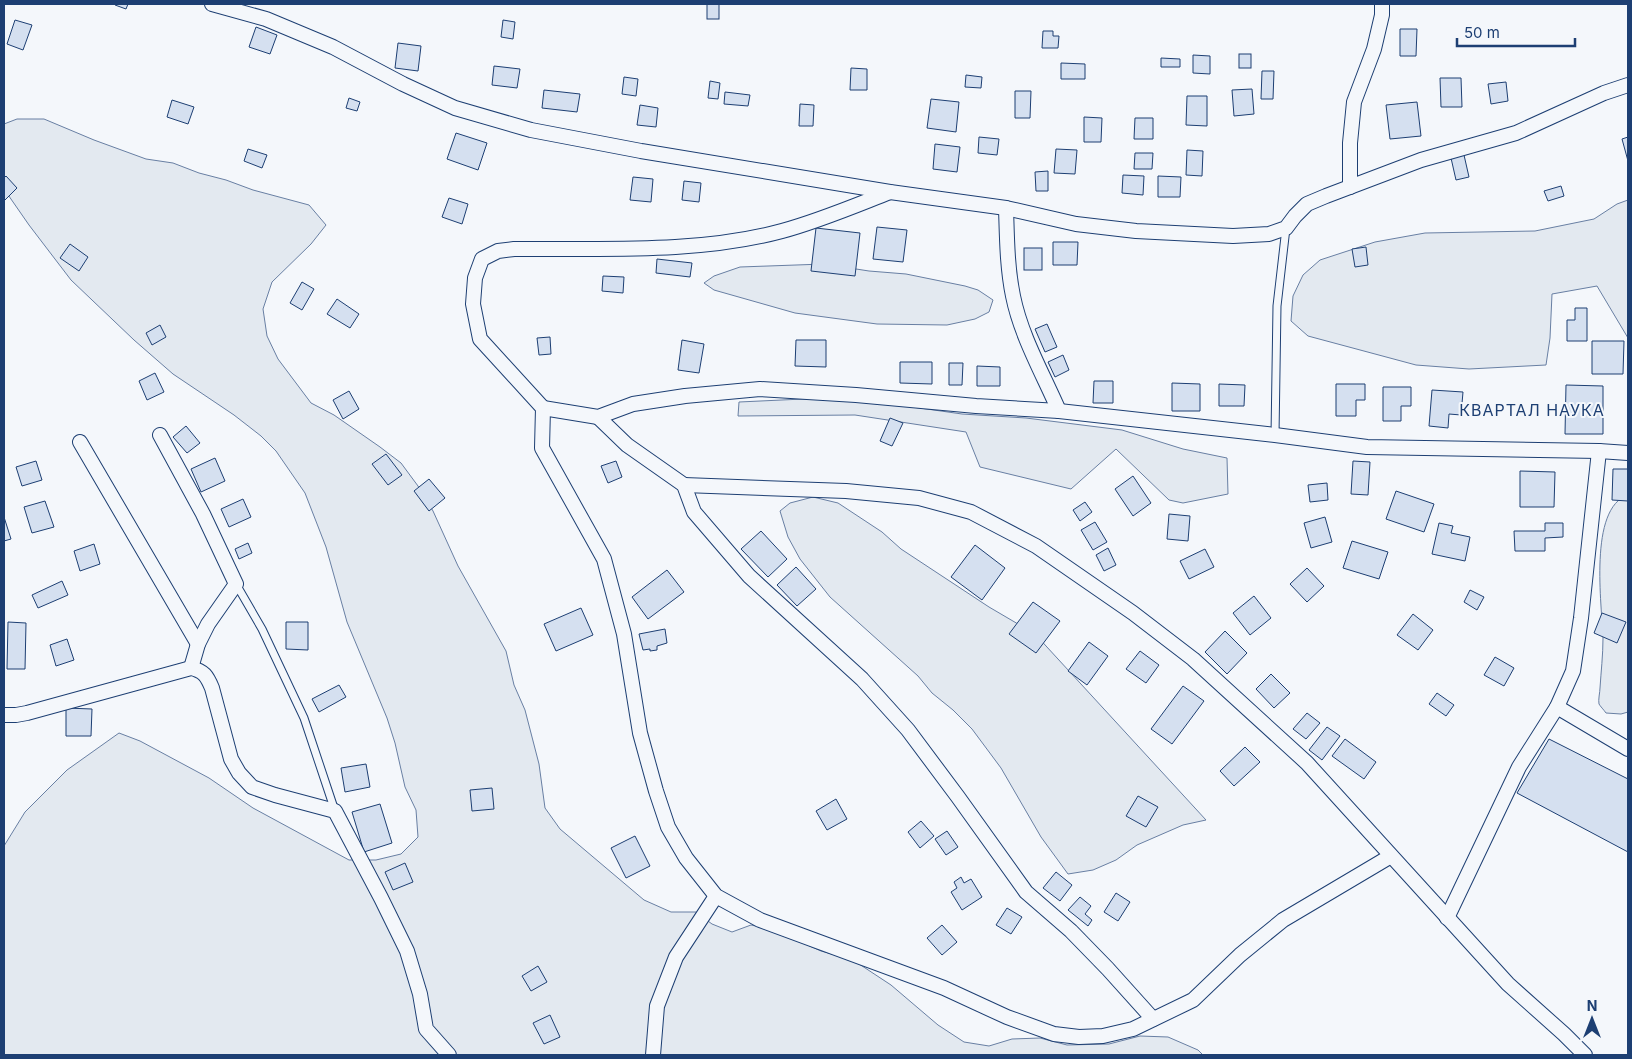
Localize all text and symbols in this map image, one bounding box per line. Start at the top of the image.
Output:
scale bar [1457,15,1574,47]
text: 50 m [1464,23,1500,42]
district label: КВАРТАЛ НАУКА [1459,400,1605,420]
north arrow [1567,994,1617,1044]
text: N [1587,997,1597,1014]

